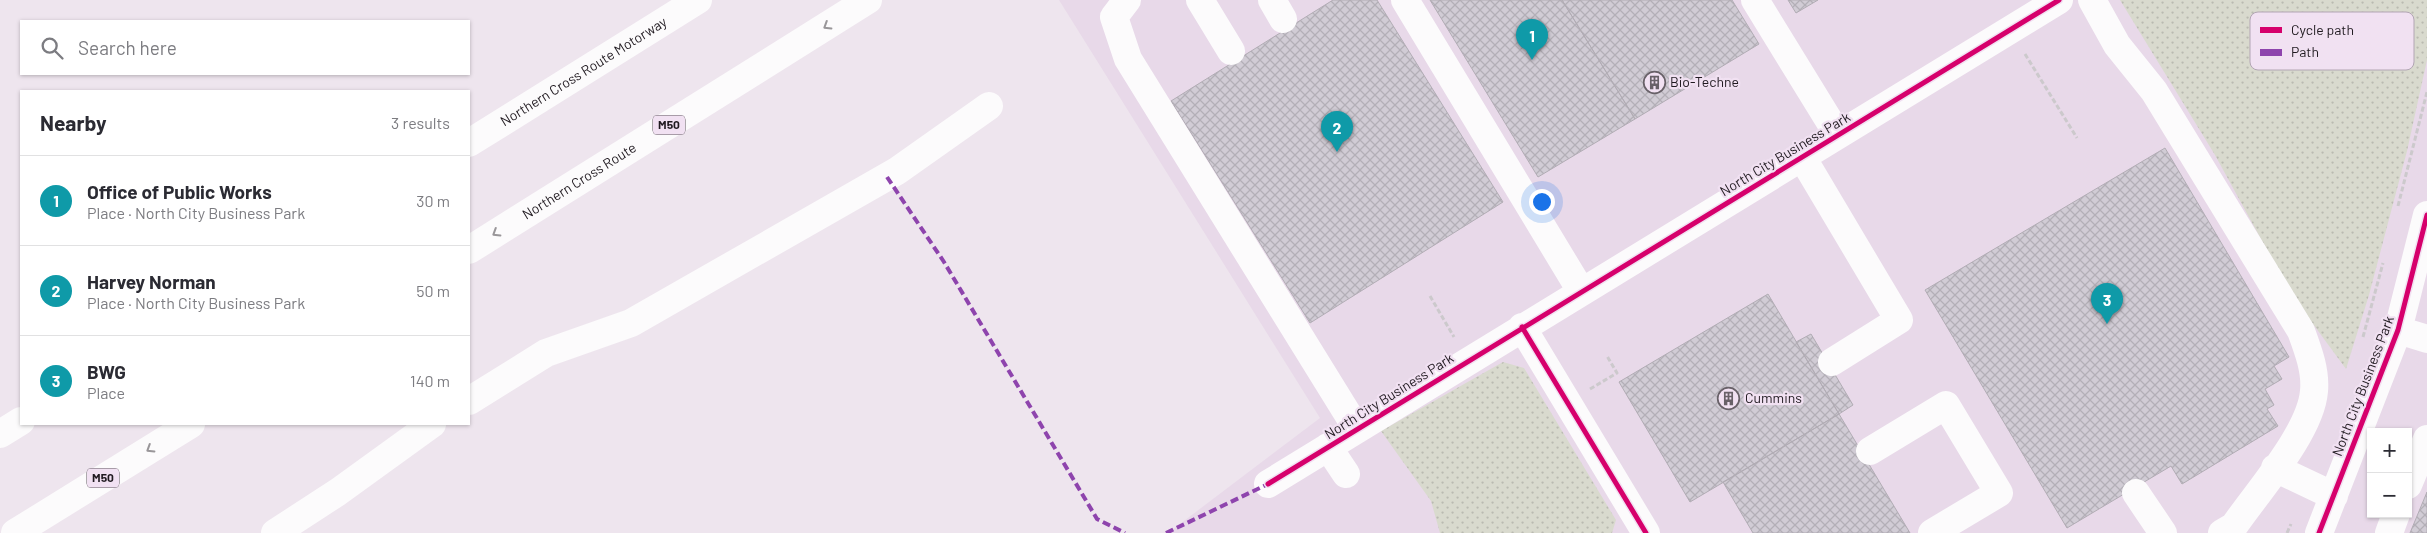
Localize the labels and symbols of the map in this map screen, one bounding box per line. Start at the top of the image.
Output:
street label: Northern Cross Route Motorway [497,12,670,129]
legend [2250,12,2414,70]
pin: 1 [1516,19,1548,60]
one-way arrow [823,20,833,29]
text: Cycle path [2291,21,2354,38]
text: Path [2291,43,2319,60]
building icon: Bio-Techne [1642,70,1666,94]
place label: Bio-Techne [1670,73,1739,90]
street label: North City Business Park [1717,108,1853,199]
pin: 2 [1321,111,1353,152]
road number: M50 [653,116,685,134]
street label: Northern Cross Route [519,139,639,223]
your location [1529,189,1555,215]
one-way arrow [493,226,502,236]
pin: 3 [2091,283,2123,324]
street label: North City Business Park [2328,313,2397,458]
street label: North City Business Park [1321,349,1456,442]
building icon: Cummins [1717,386,1741,410]
place label: Cummins [1745,389,1802,406]
one-way arrow [147,443,156,453]
road number: M50 [87,468,119,488]

